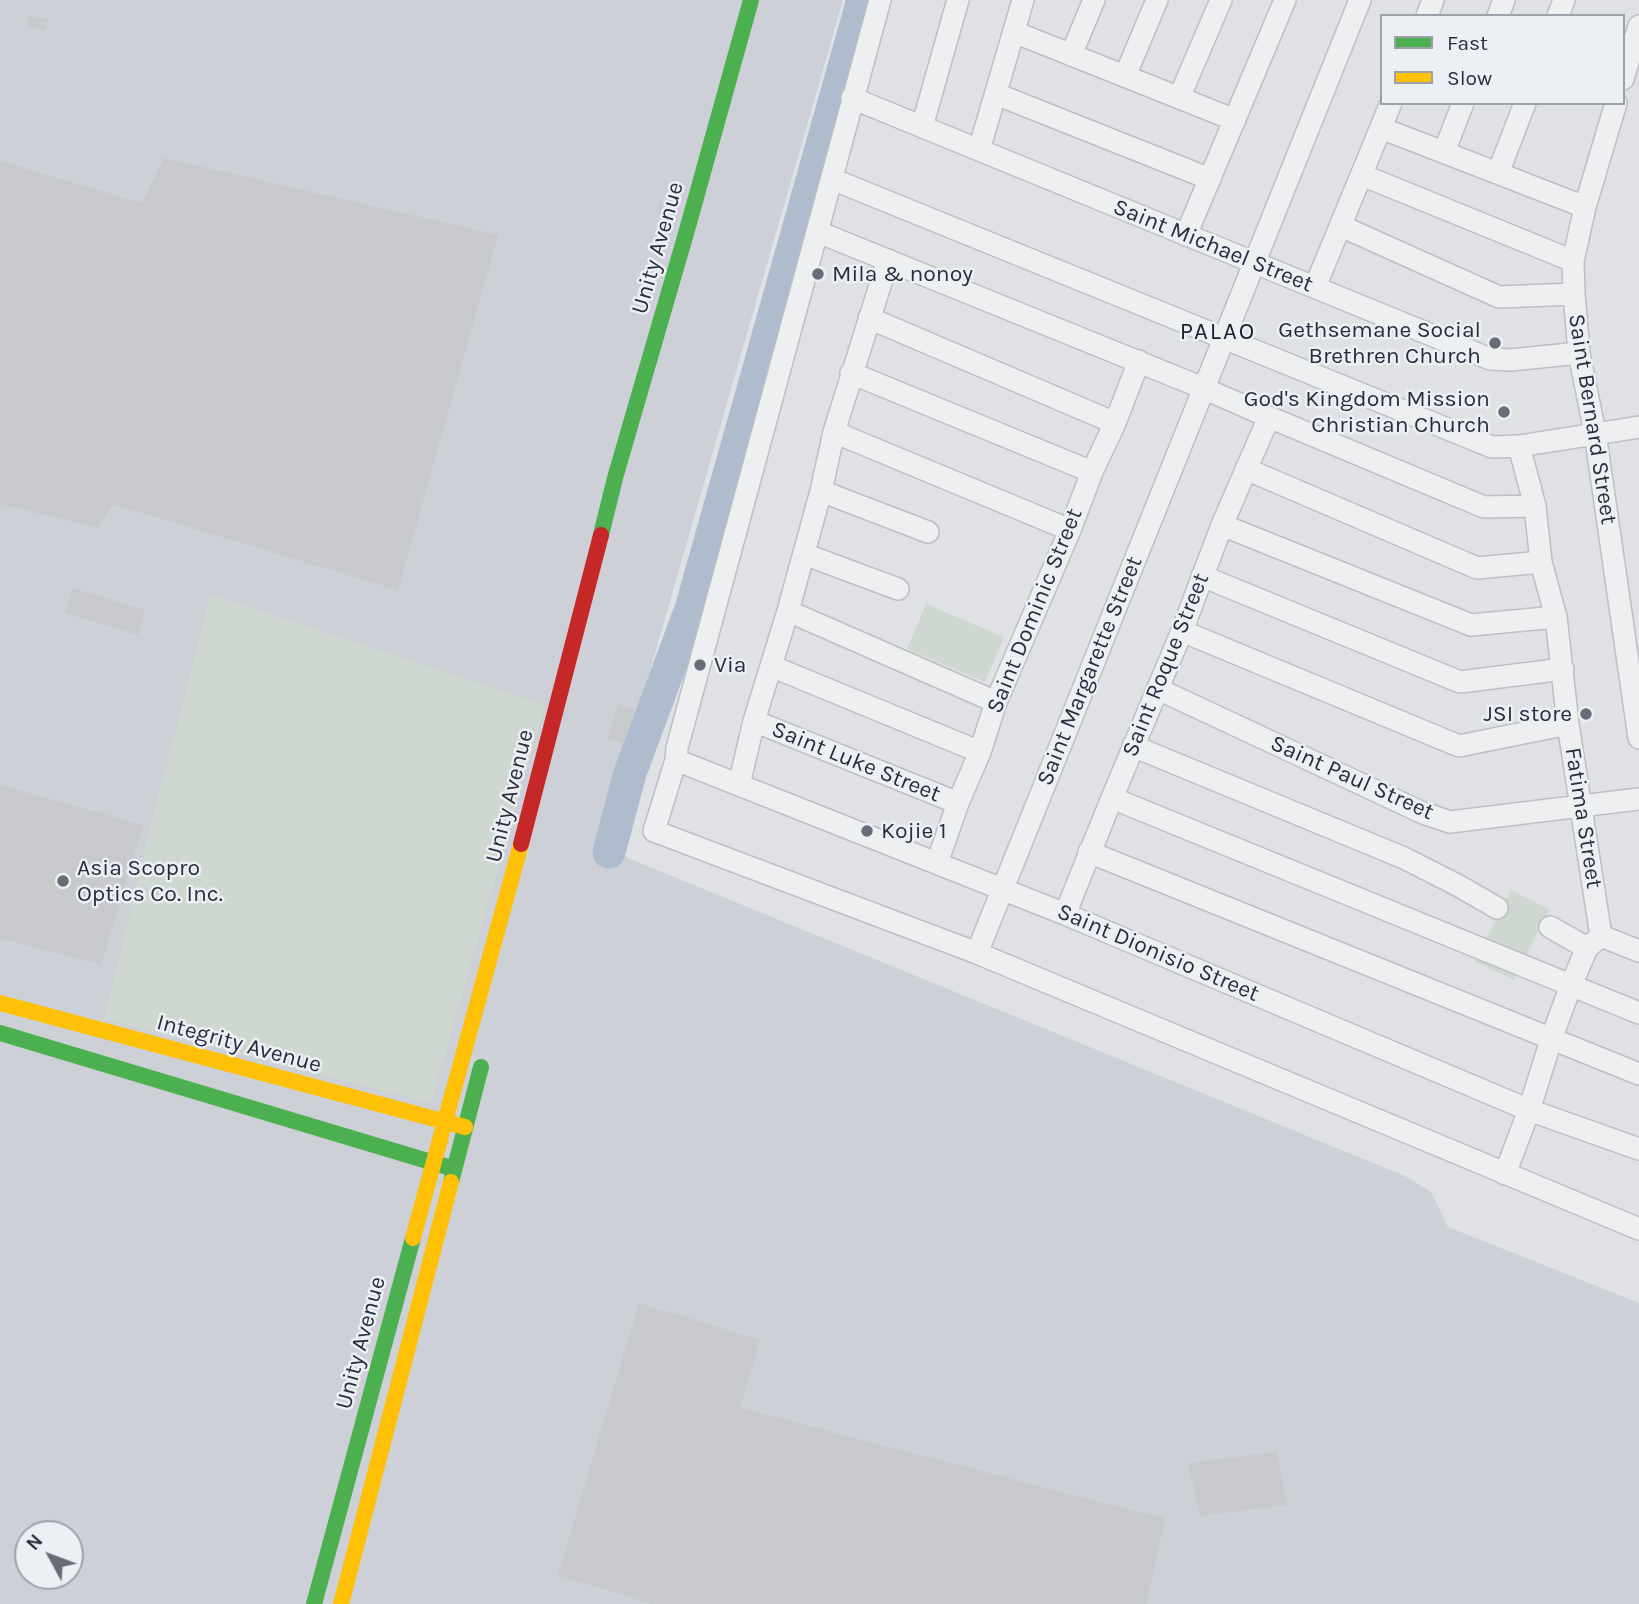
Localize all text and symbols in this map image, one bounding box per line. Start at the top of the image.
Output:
legend [1380,14,1625,105]
text: Fast [1447,31,1488,55]
text: Slow [1447,66,1492,90]
street label: Unity Avenue [626,179,690,317]
street label: Saint Michael Street [1109,193,1317,299]
place label: Mila & nonoy [832,260,973,288]
marker: Mila & nonoy [810,266,826,282]
street label: Saint Bernard Street [1562,312,1622,526]
place label: Gethsemane Social Brethren Church [1278,316,1481,370]
district label: PALAO [1180,318,1256,346]
marker: Gethsemane Social Brethren Church [1487,335,1503,351]
place label: God's Kingdom Mission Christian Church [1244,385,1490,439]
marker: God's Kingdom Mission Christian Church [1496,404,1512,420]
street label: Saint Dominic Street [981,504,1089,718]
street label: Saint Margarette Street [1031,552,1149,790]
street label: Saint Roque Street [1117,569,1215,761]
place label: Via [714,651,746,679]
marker: Via [692,657,708,673]
place label: JSI store [1483,700,1572,728]
marker: JSI store [1578,706,1594,722]
street label: Saint Luke Street [768,716,944,808]
street label: Unity Avenue [480,727,540,865]
street label: Saint Paul Street [1266,730,1438,826]
street label: Fatima Street [1558,745,1608,891]
place label: Kojie 1 [881,817,946,845]
marker: Kojie 1 [859,823,875,839]
place label: Asia Scopro Optics Co. Inc. [77,854,223,908]
marker: Asia Scopro Optics Co. Inc. [55,873,71,889]
street label: Saint Dionisio Street [1053,898,1263,1008]
street label: Integrity Avenue [154,1009,324,1079]
street label: Unity Avenue [330,1274,392,1412]
north arrow [14,1520,84,1590]
text: N [22,1530,47,1555]

